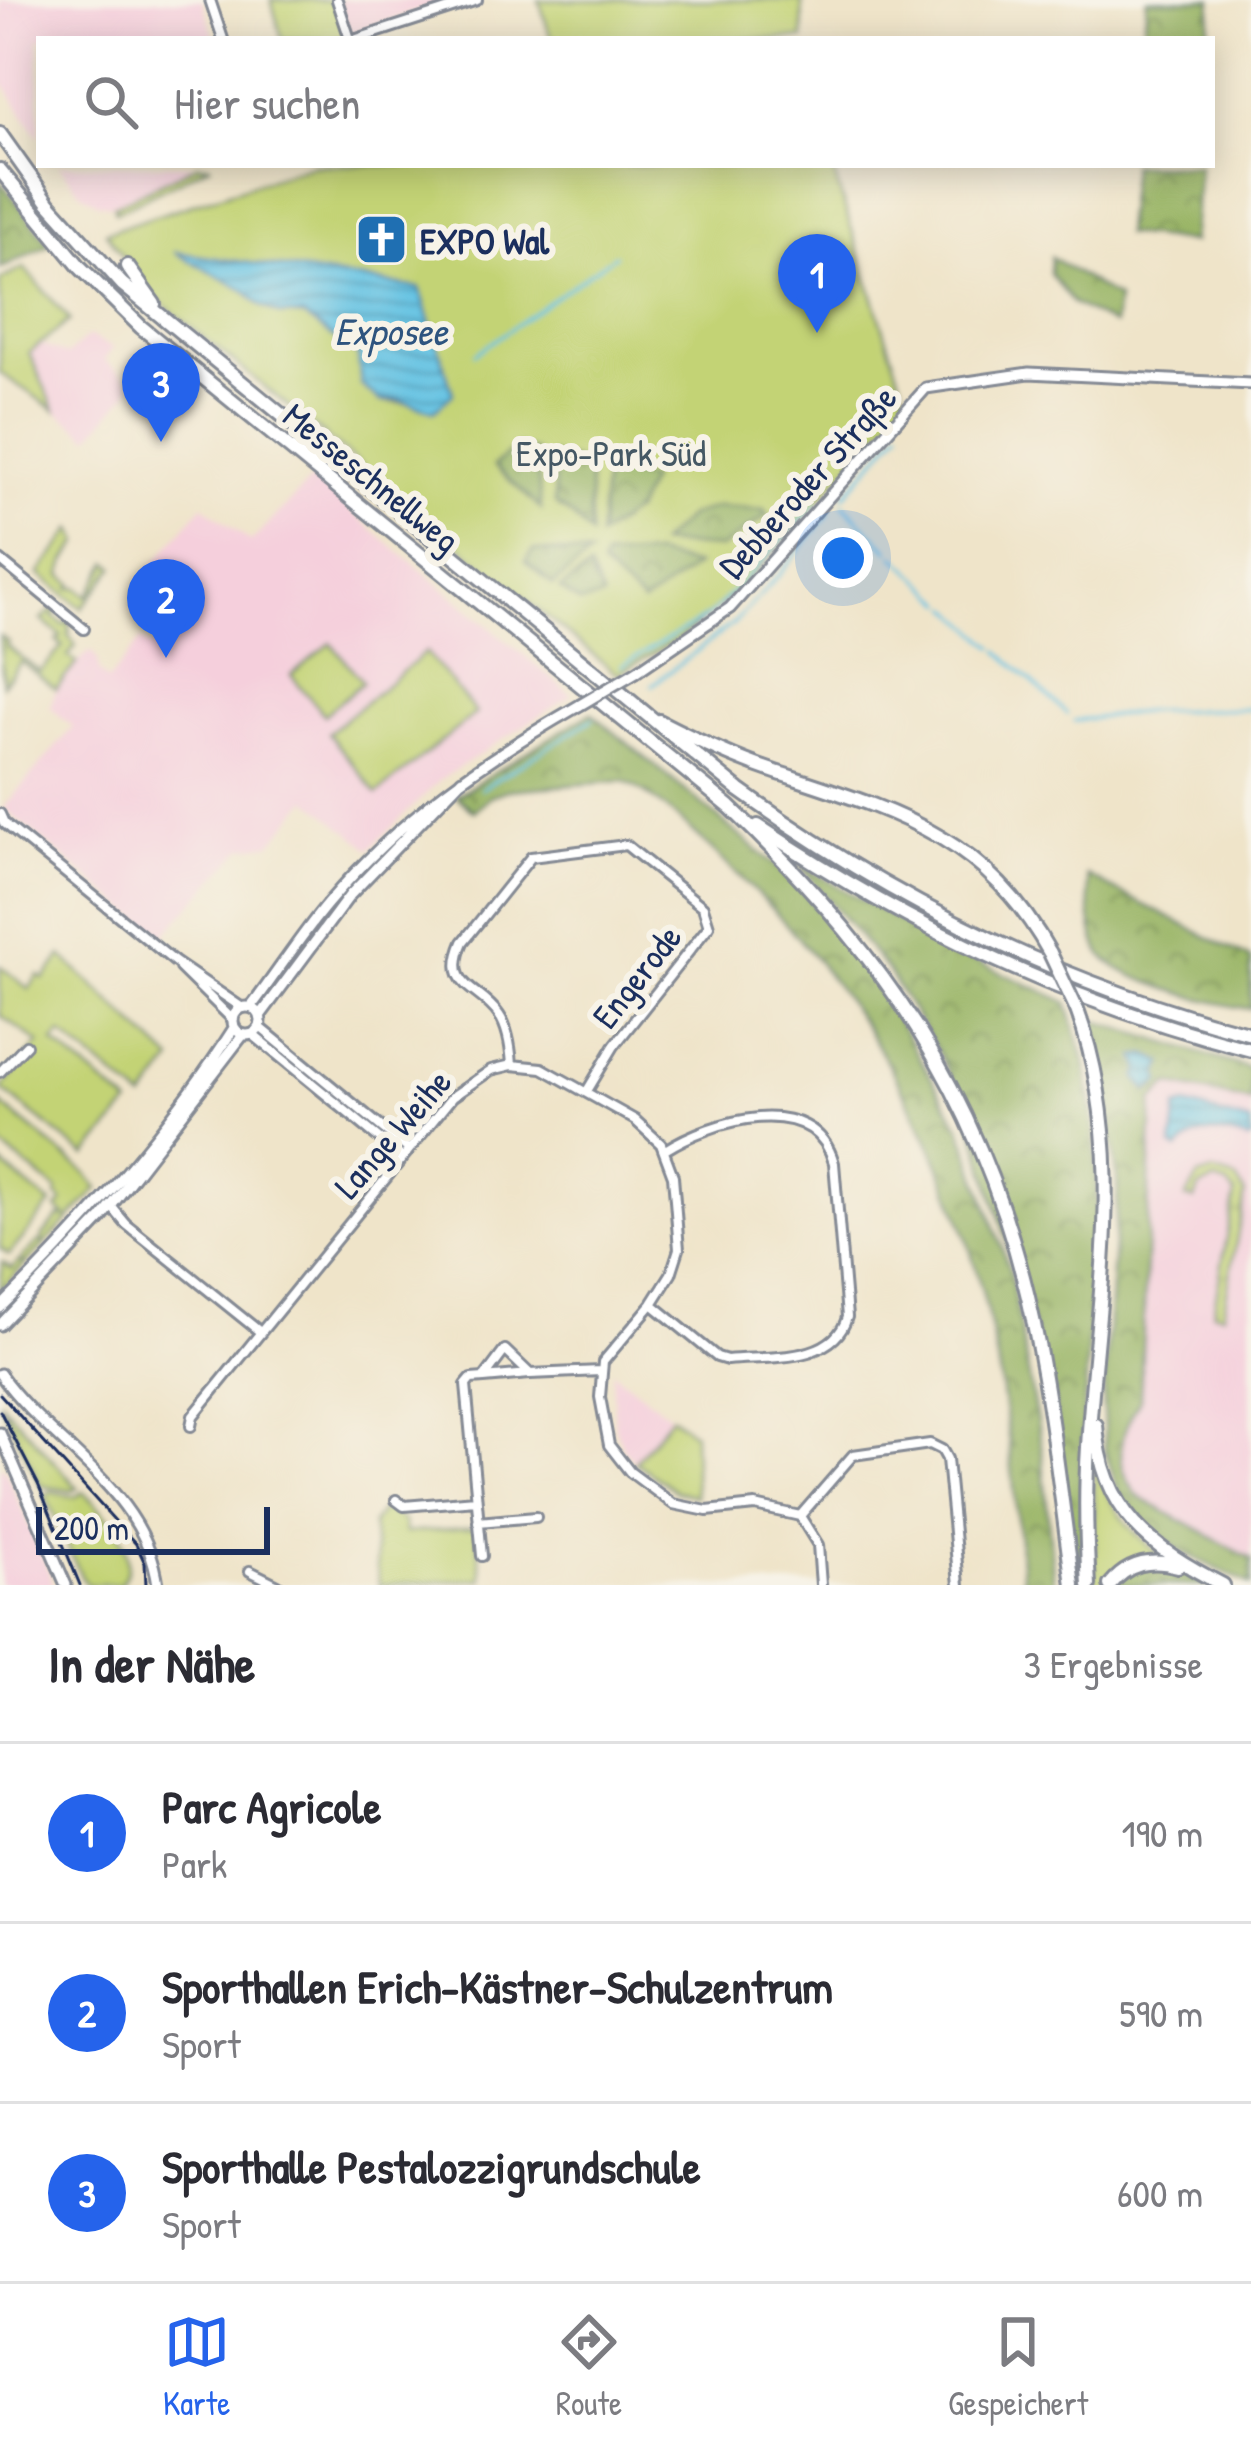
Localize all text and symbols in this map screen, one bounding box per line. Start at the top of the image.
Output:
search box [36,36,1215,168]
icon: search [78,69,144,135]
text: Hier suchen [174,72,361,133]
church icon: EXPO Wal [353,212,409,268]
place label: EXPO Wal [420,216,550,265]
pin: 1 [778,234,856,333]
water label: Exposee [334,304,449,358]
pin: 3 [122,343,200,442]
street label: Debberoder Straße [707,374,907,588]
street label: Messeschnellweg [273,391,471,563]
park label: Expo-Park Süd [516,428,706,477]
your location [813,528,873,588]
pin: 2 [127,559,205,658]
street label: Engerode [580,914,692,1038]
street label: Lange Weihe [322,1058,462,1208]
scale bar [36,1501,270,1554]
text: 200 m [54,1506,129,1550]
text: In der Nähe [48,1629,255,1698]
text: 3 Ergebnisse [1023,1637,1203,1690]
text: Parc Agricole [162,1776,381,1837]
text: 1 [80,1806,94,1859]
text: 190 m [1122,1806,1203,1859]
text: Park [162,1837,227,1890]
text: Sporthallen Erich-Kästner-Schulzentrum [162,1956,833,2017]
text: 2 [78,1986,96,2039]
text: 590 m [1119,1986,1203,2039]
text: Sport [162,2017,241,2070]
text: Sporthalle Pestalozzigrundschule [162,2136,701,2197]
text: 3 [78,2166,96,2219]
text: 600 m [1117,2166,1203,2219]
text: Sport [162,2197,241,2250]
tab: Karte [163,2309,230,2425]
tab: Route [556,2309,622,2425]
tab: Gespeichert [948,2309,1088,2425]

